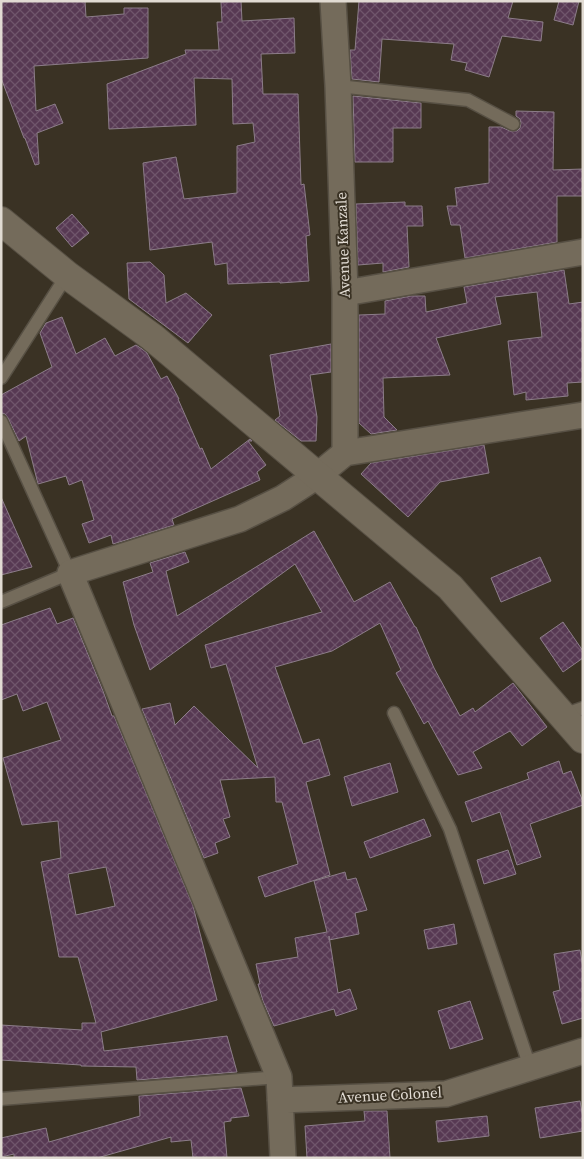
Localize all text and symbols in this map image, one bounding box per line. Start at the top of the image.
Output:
street label: Avenue Kanzale [330,191,355,298]
street label: Avenue Colonel [337,1081,443,1108]

